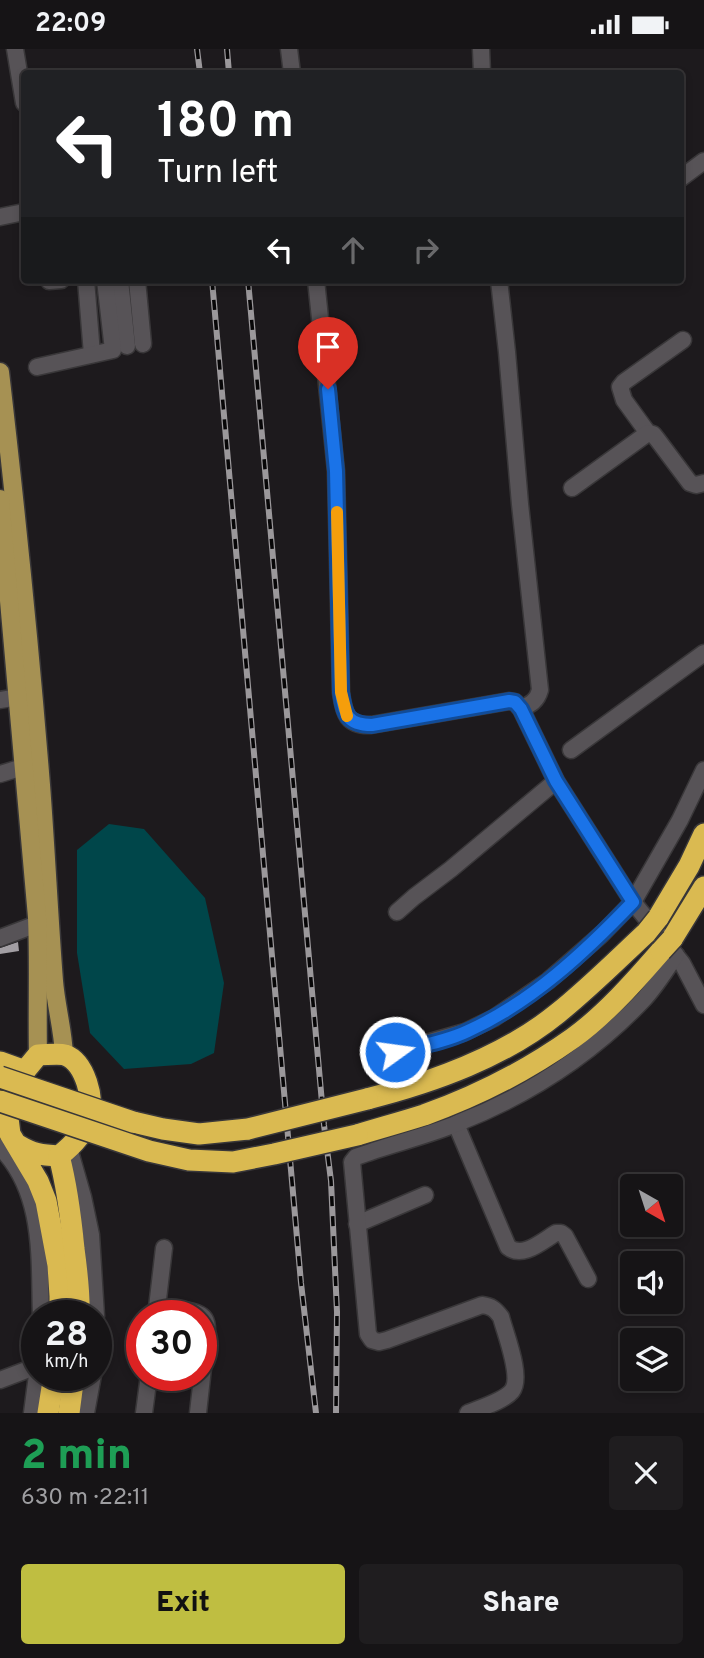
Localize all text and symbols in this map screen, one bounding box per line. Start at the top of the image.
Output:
text: 22:09 [35,8,106,41]
text: 180 m [157,93,294,155]
icon: left [42,98,133,189]
text: Turn left [157,154,278,194]
icon: left [261,231,299,269]
icon: ahead [334,231,372,269]
icon: right [407,231,445,269]
pin [298,317,358,389]
icon: arrive [309,328,347,366]
position arrow [358,1015,432,1089]
north arrow [620,1174,682,1237]
map controls [620,1174,683,1391]
button: sound [620,1251,683,1314]
speed limit sign: 30 [126,1300,217,1391]
text: 28 [45,1314,88,1358]
button: layers [620,1328,683,1391]
text: km/h [45,1351,88,1374]
text: 2 min [21,1431,132,1484]
button: close [609,1436,683,1510]
text: 630 m · 22:11 [21,1484,149,1513]
button: Exit [21,1564,345,1644]
button: Share [359,1564,683,1644]

